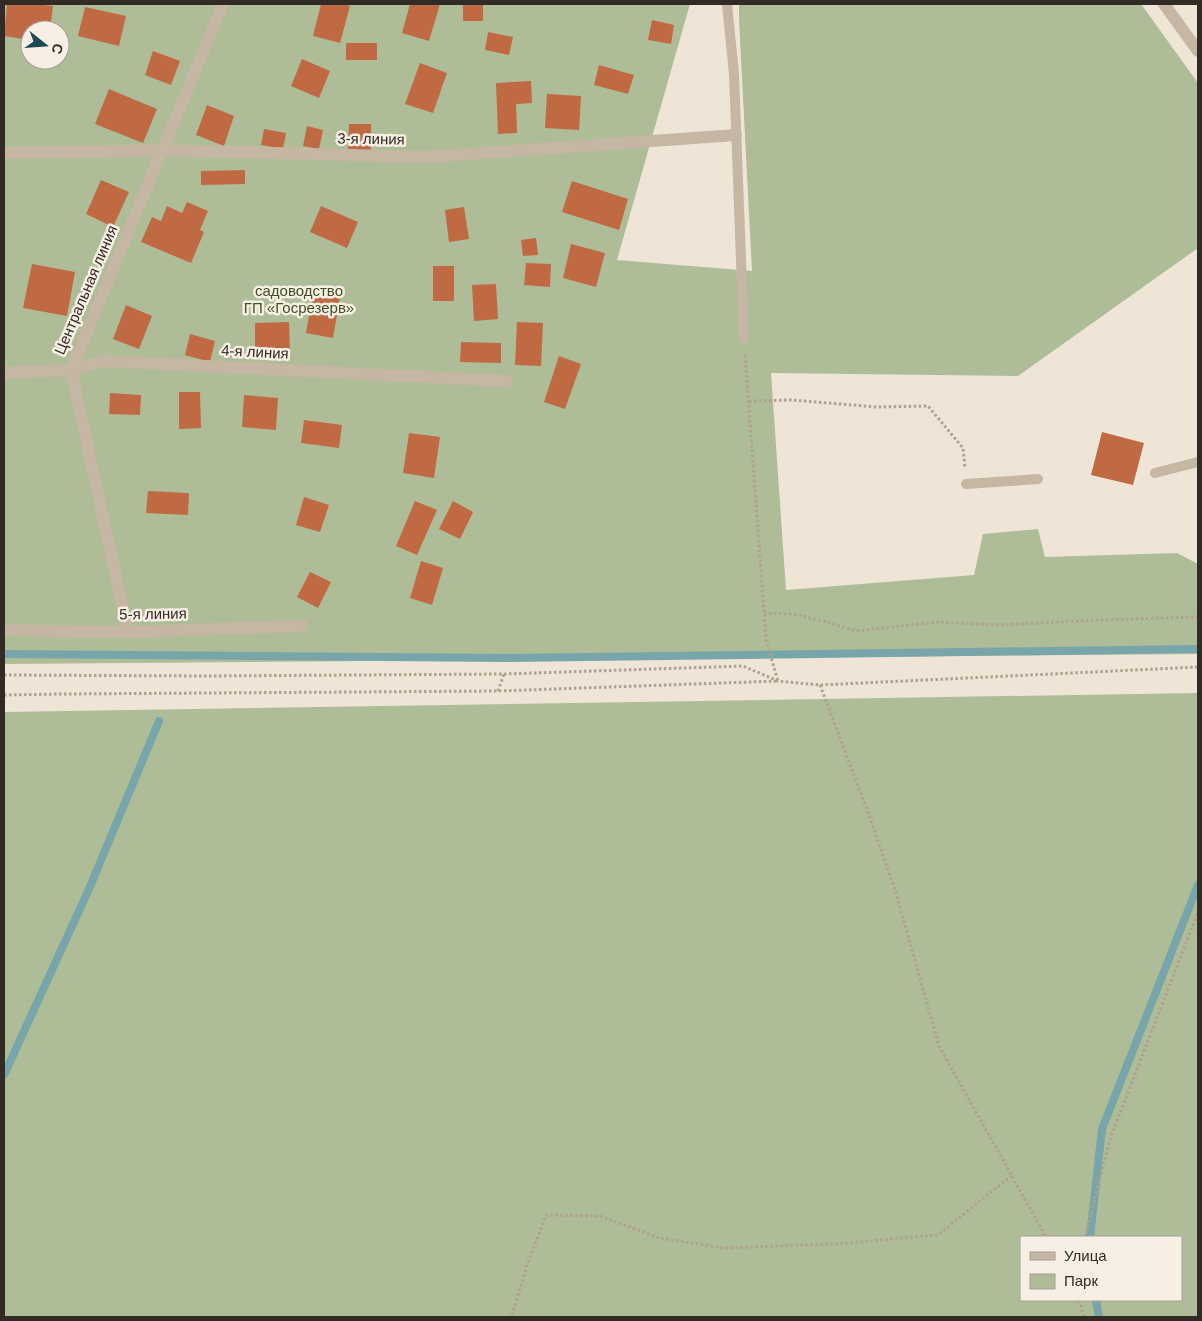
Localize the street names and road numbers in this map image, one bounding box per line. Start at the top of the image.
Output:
street label: 3-я линия [337,129,405,148]
street label: Центральная линия [51,223,120,357]
street label: 4-я линия [221,341,289,362]
street label: 5-я линия [119,604,187,623]

